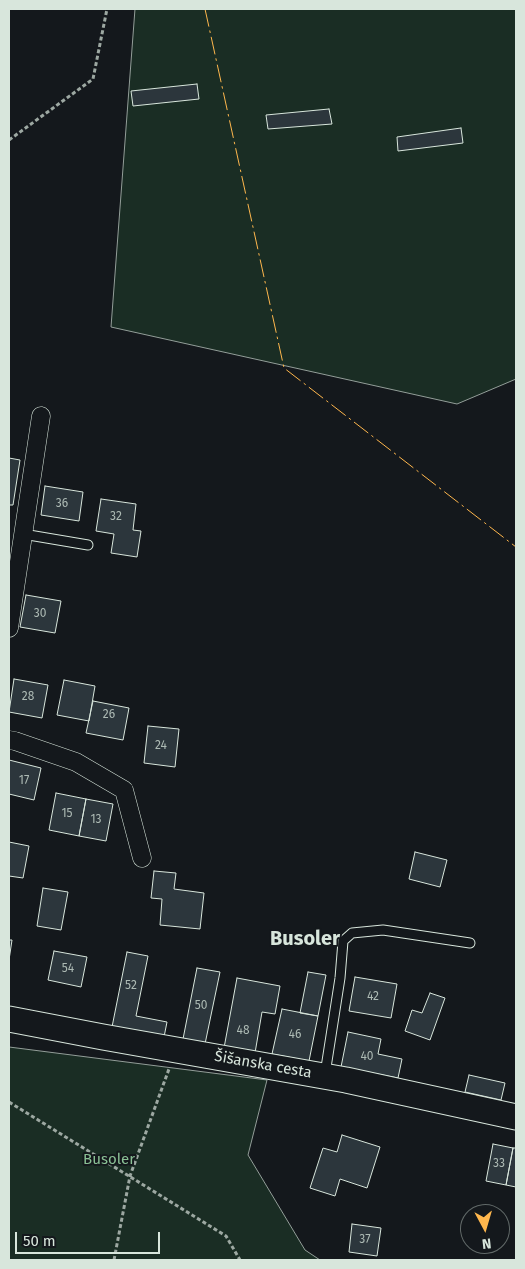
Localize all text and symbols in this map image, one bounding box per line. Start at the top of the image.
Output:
house number: 36 [56,497,68,511]
house number: 32 [110,510,122,524]
house number: 30 [34,607,46,621]
house number: 28 [22,690,34,704]
house number: 26 [103,708,115,722]
house number: 24 [155,739,167,753]
house number: 17 [19,774,29,788]
house number: 15 [61,807,73,821]
house number: 13 [90,813,102,827]
district label: Busoler [270,927,340,951]
house number: 54 [62,962,74,976]
house number: 52 [125,979,137,993]
house number: 42 [367,990,379,1004]
house number: 50 [195,999,207,1013]
house number: 48 [237,1024,249,1038]
house number: 46 [289,1028,301,1042]
street label: Šišanska cesta [213,1048,313,1082]
house number: 40 [360,1050,374,1064]
park label: Busoler [83,1151,135,1169]
house number: 33 [493,1157,505,1171]
north arrow [460,1204,510,1254]
scale bar [18,1222,162,1254]
text: 50 m [23,1232,56,1250]
house number: 37 [359,1233,371,1247]
text: N [481,1234,492,1252]

